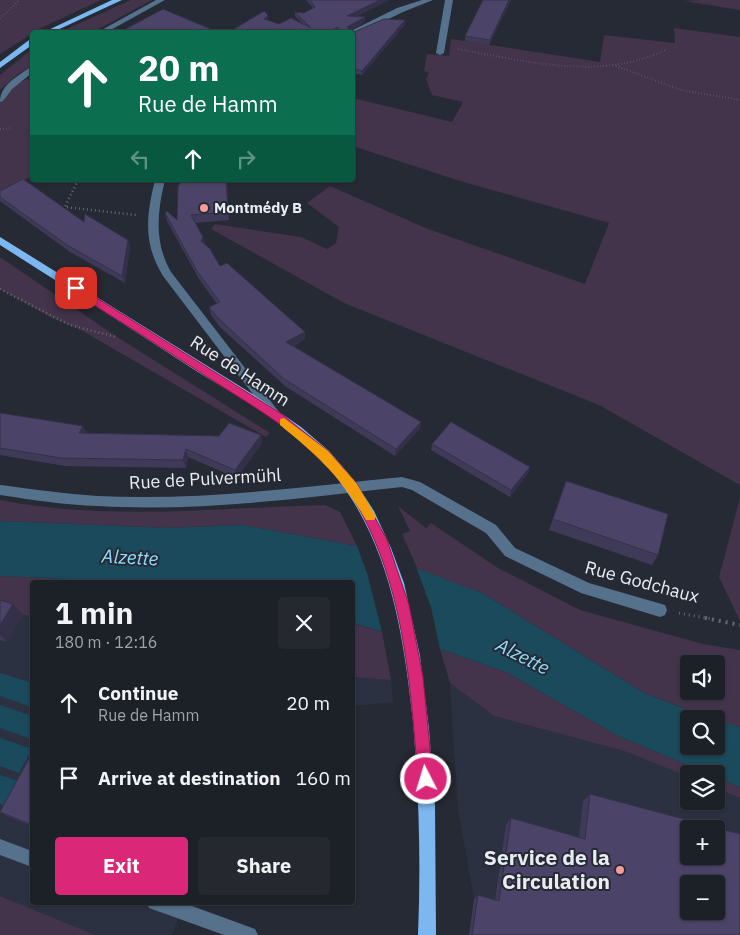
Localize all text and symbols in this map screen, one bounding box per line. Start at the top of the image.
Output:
text: 20 m [138,45,220,91]
icon: ahead [55,50,120,115]
text: Rue de Hamm [138,89,278,118]
icon: left [126,145,154,173]
icon: ahead [179,145,207,173]
icon: right [232,145,260,173]
place label: Montmédy B [214,198,302,217]
marker: Montmédy B [198,202,210,214]
pin [55,267,97,309]
icon: arrive [62,274,90,302]
street label: Rue de Hamm [186,330,294,411]
street label: Rue de Pulvermühl [128,463,282,494]
water label: Alzette [100,543,159,570]
street label: Rue Godchaux [583,555,702,608]
text: 1 min [55,593,133,632]
button: close [278,597,330,649]
text: 180 m · 12:16 [55,632,157,652]
water label: Alzette [491,632,554,680]
map controls [680,655,725,920]
button: sound [680,655,725,700]
text: Continue [98,681,178,705]
icon: ahead [55,689,83,717]
text: 20 m [286,691,330,715]
text: Rue de Hamm [98,705,200,725]
button: search [680,710,725,755]
position arrow [399,752,451,804]
icon: arrive [55,764,83,792]
button: layers [680,765,725,810]
text: Arrive at destination [98,766,281,790]
text: 160 m [296,766,351,790]
button: + [680,820,725,865]
button: Exit [55,837,188,895]
button: Share [198,837,330,895]
place label: Service de la Circulation [484,843,610,895]
marker: Service de la Circulation [614,864,626,876]
button: − [680,875,725,920]

